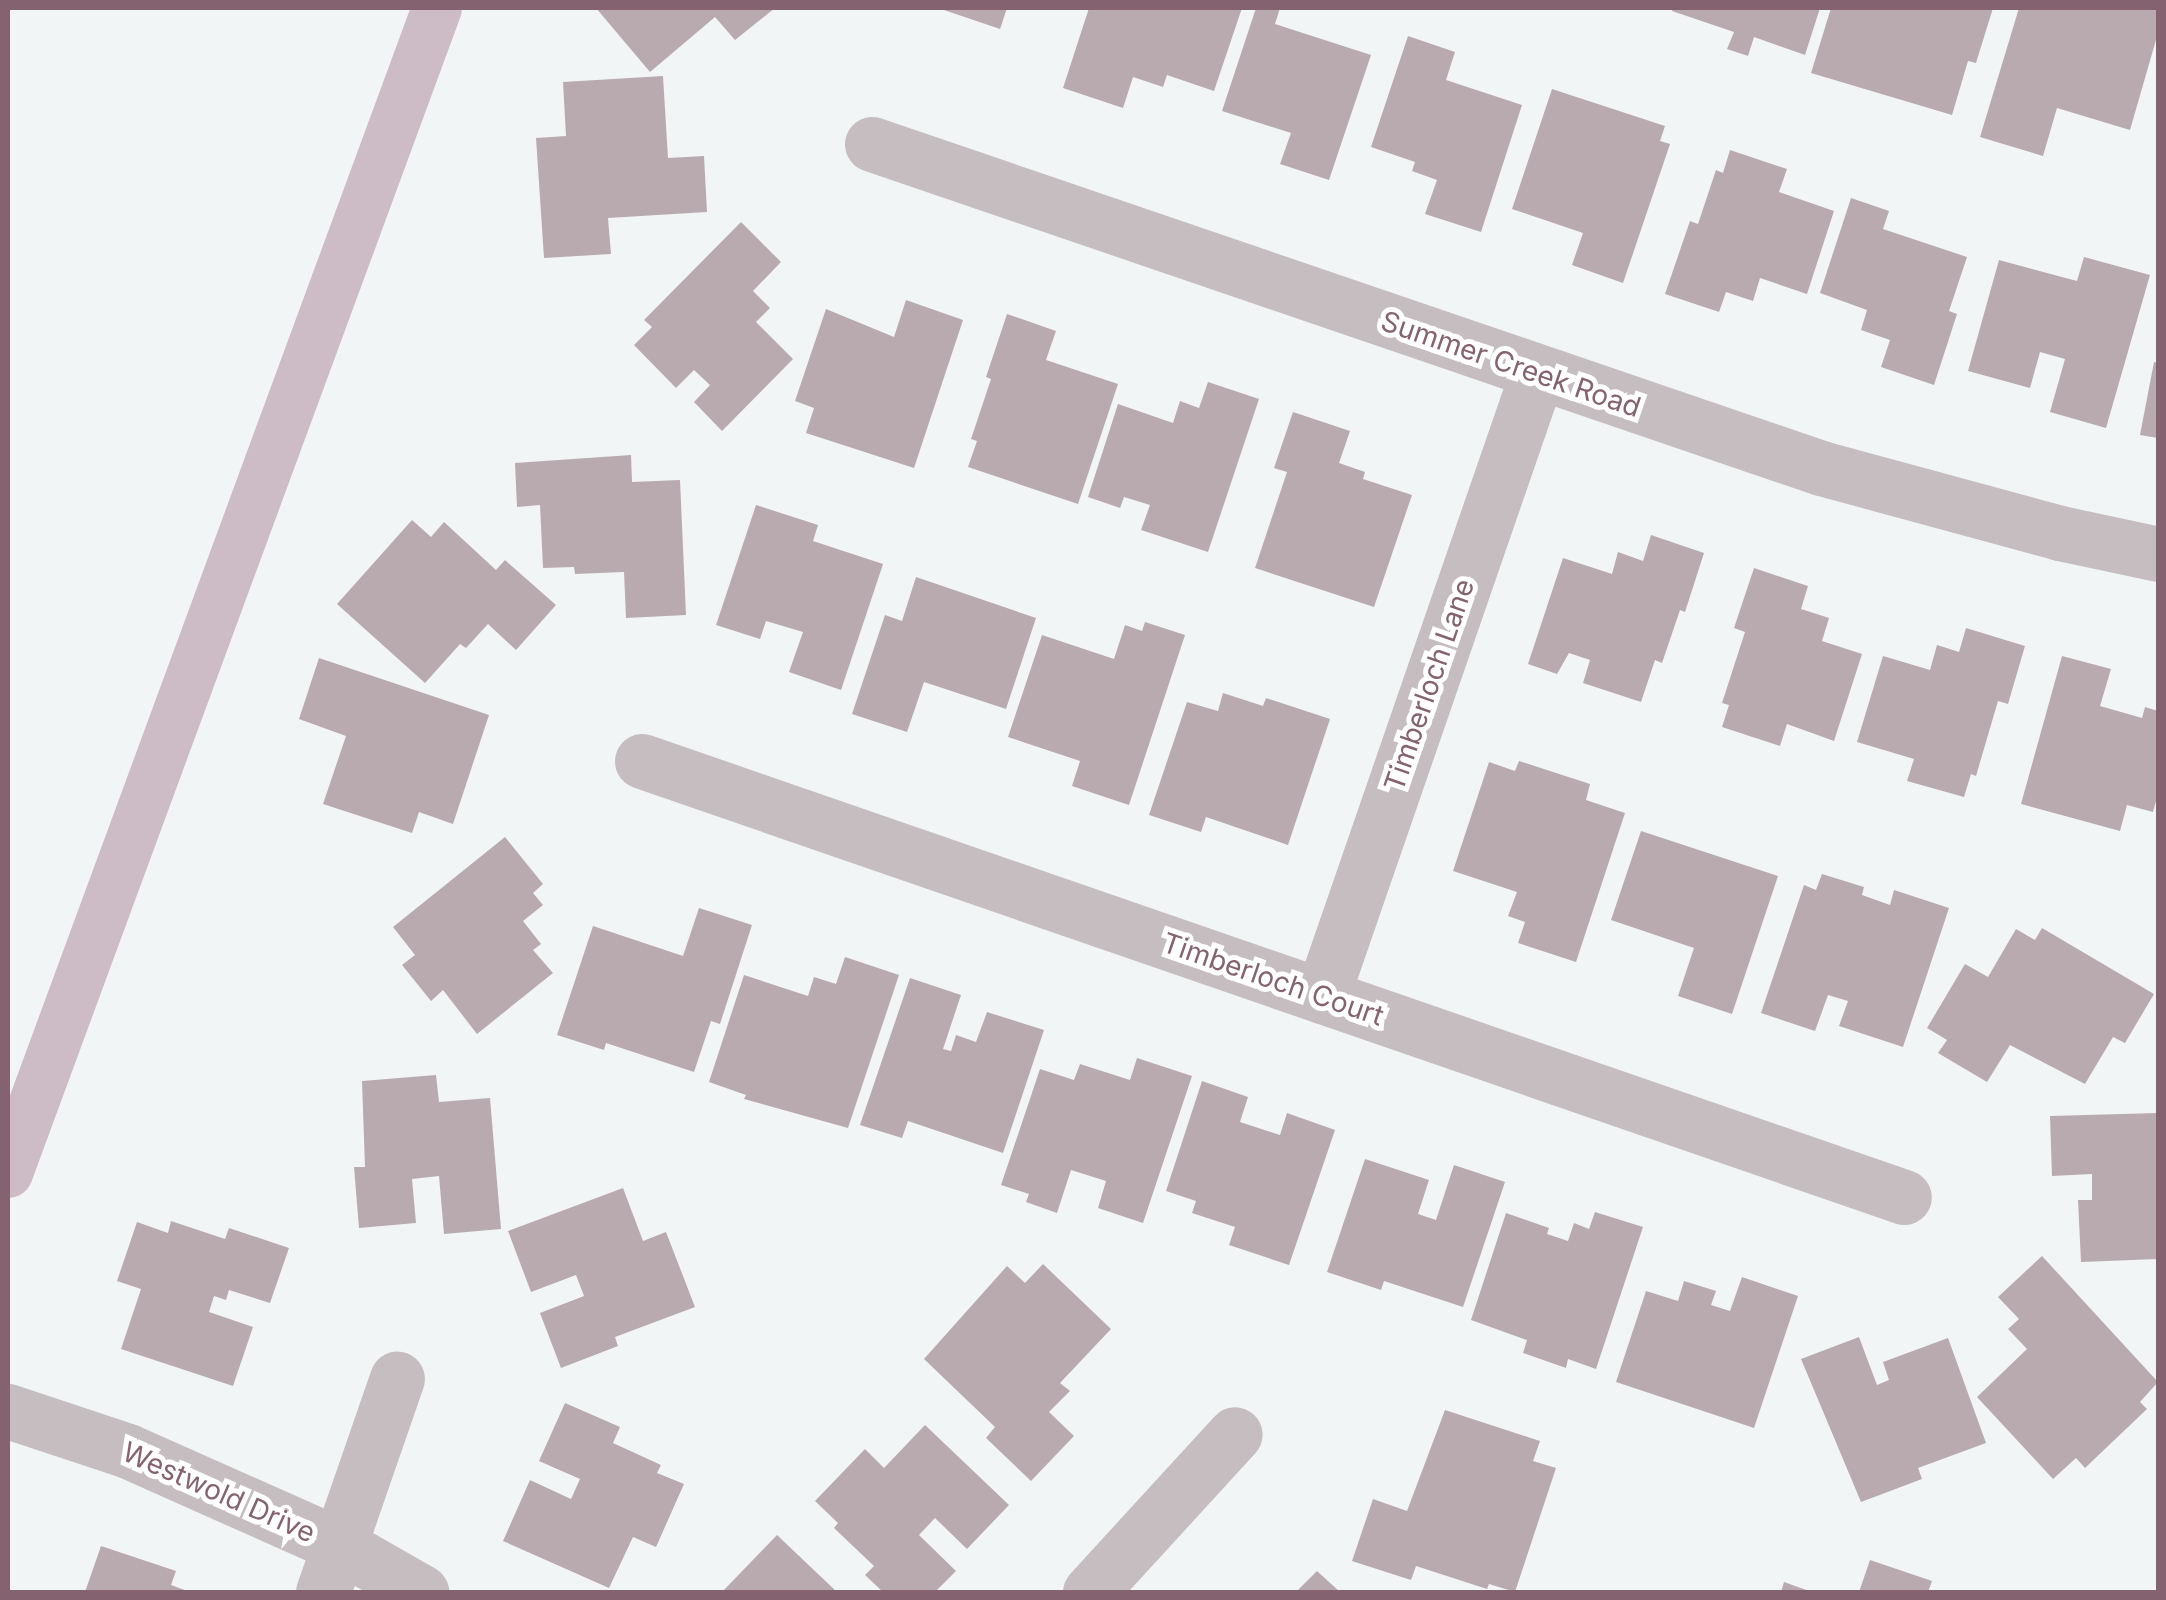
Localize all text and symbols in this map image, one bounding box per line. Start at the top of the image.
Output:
street label: Summer Creek Road [1377,304,1645,424]
street label: Timberloch Lane [1377,574,1481,796]
street label: Timberloch Court [1158,925,1388,1033]
street label: Westwold Drive [117,1434,321,1550]

